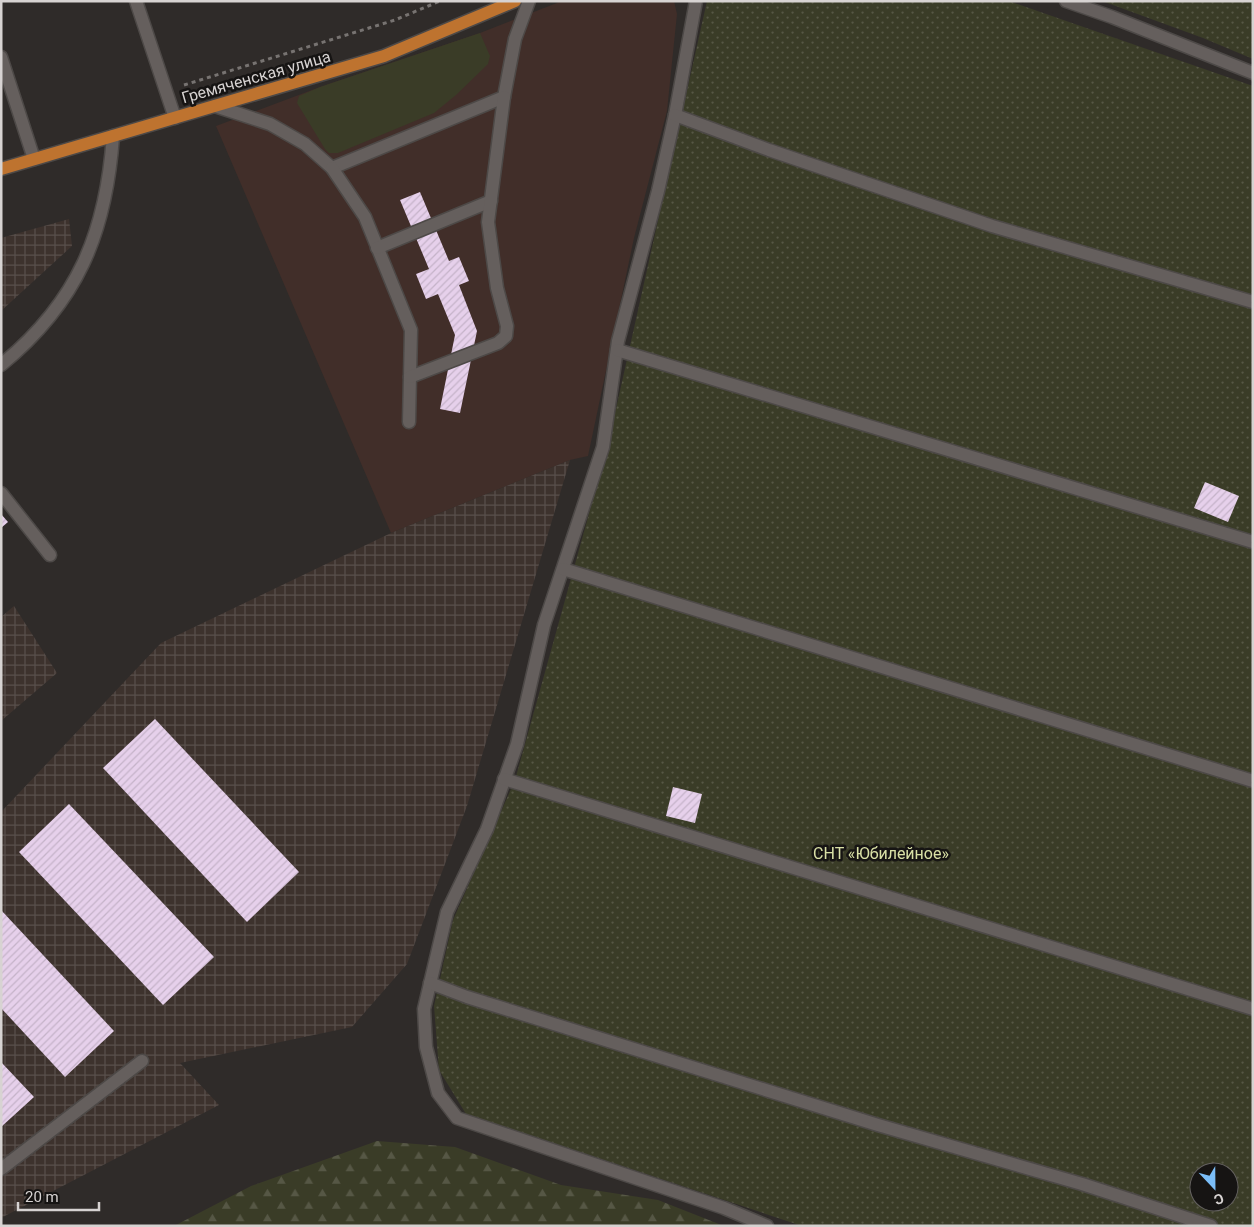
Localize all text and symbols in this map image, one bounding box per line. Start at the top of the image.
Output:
street label: Гремяченская улица [179,47,333,107]
park label: СНТ «Юбилейное» [813,844,949,863]
north arrow [1189,1162,1239,1212]
scale bar [18,1180,99,1212]
text: 20 m [25,1188,59,1206]
text: С [1212,1190,1226,1208]

